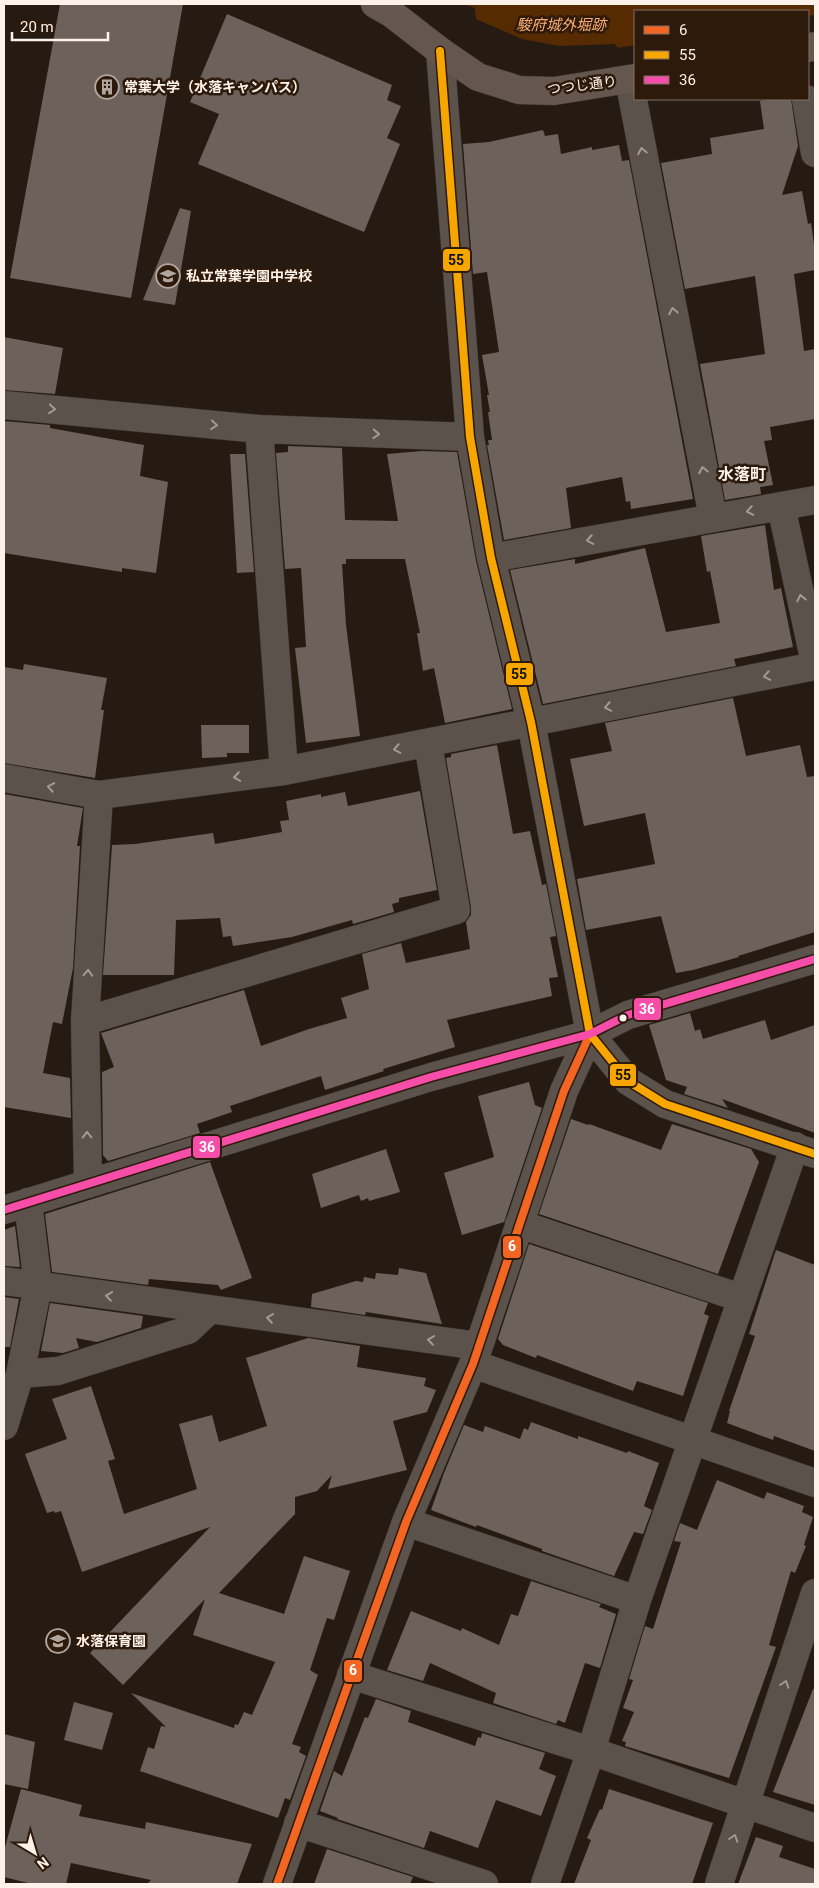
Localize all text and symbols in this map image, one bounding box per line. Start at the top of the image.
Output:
scale bar [12,10,109,42]
legend [634,10,809,100]
water label: 駿府城外堀跡 [516,16,608,34]
text: 20 m [20,18,54,36]
text: 6 [679,21,687,39]
text: 55 [679,46,696,64]
text: 36 [679,71,696,89]
street label: つつじ通り [546,73,618,97]
building icon: 常葉大学（水落キャンパス） [94,74,120,100]
place label: 常葉大学（水落キャンパス） [124,79,306,95]
one-way arrow [638,146,648,155]
line badge: 55 [442,248,471,272]
text: 55 [448,252,464,268]
school or university icon: 私立常葉学園中学校 [155,263,181,289]
place label: 私立常葉学園中学校 [186,268,312,284]
one-way arrow [668,306,679,315]
one-way arrow [49,404,57,415]
one-way arrow [210,419,218,430]
one-way arrow [372,428,380,439]
district label: 水落町 [718,465,766,484]
one-way arrow [699,466,709,475]
one-way arrow [746,506,754,516]
one-way arrow [586,535,595,545]
one-way arrow [796,594,807,602]
line badge: 55 [505,662,534,686]
text: 55 [511,666,527,682]
one-way arrow [763,670,772,680]
one-way arrow [604,701,612,712]
one-way arrow [393,743,401,753]
one-way arrow [233,771,241,782]
one-way arrow [47,782,56,792]
one-way arrow [82,969,93,977]
line badge: 36 [633,997,662,1021]
text: 36 [639,1001,655,1017]
unlabelled marker [618,1013,628,1023]
line badge: 55 [609,1063,637,1087]
text: 55 [615,1067,631,1083]
one-way arrow [82,1131,92,1139]
line badge: 36 [192,1135,221,1159]
text: 36 [199,1139,215,1155]
line badge: 6 [502,1235,522,1259]
text: 6 [508,1238,516,1254]
one-way arrow [104,1291,112,1302]
one-way arrow [265,1313,273,1324]
one-way arrow [426,1335,434,1346]
school or university icon: 水落保育園 [45,1628,71,1654]
place label: 水落保育園 [76,1633,146,1649]
line badge: 6 [343,1659,363,1683]
text: 6 [349,1662,357,1678]
one-way arrow [779,1680,789,1688]
north arrow [10,1828,60,1878]
one-way arrow [728,1834,738,1843]
text: N [34,1854,52,1873]

